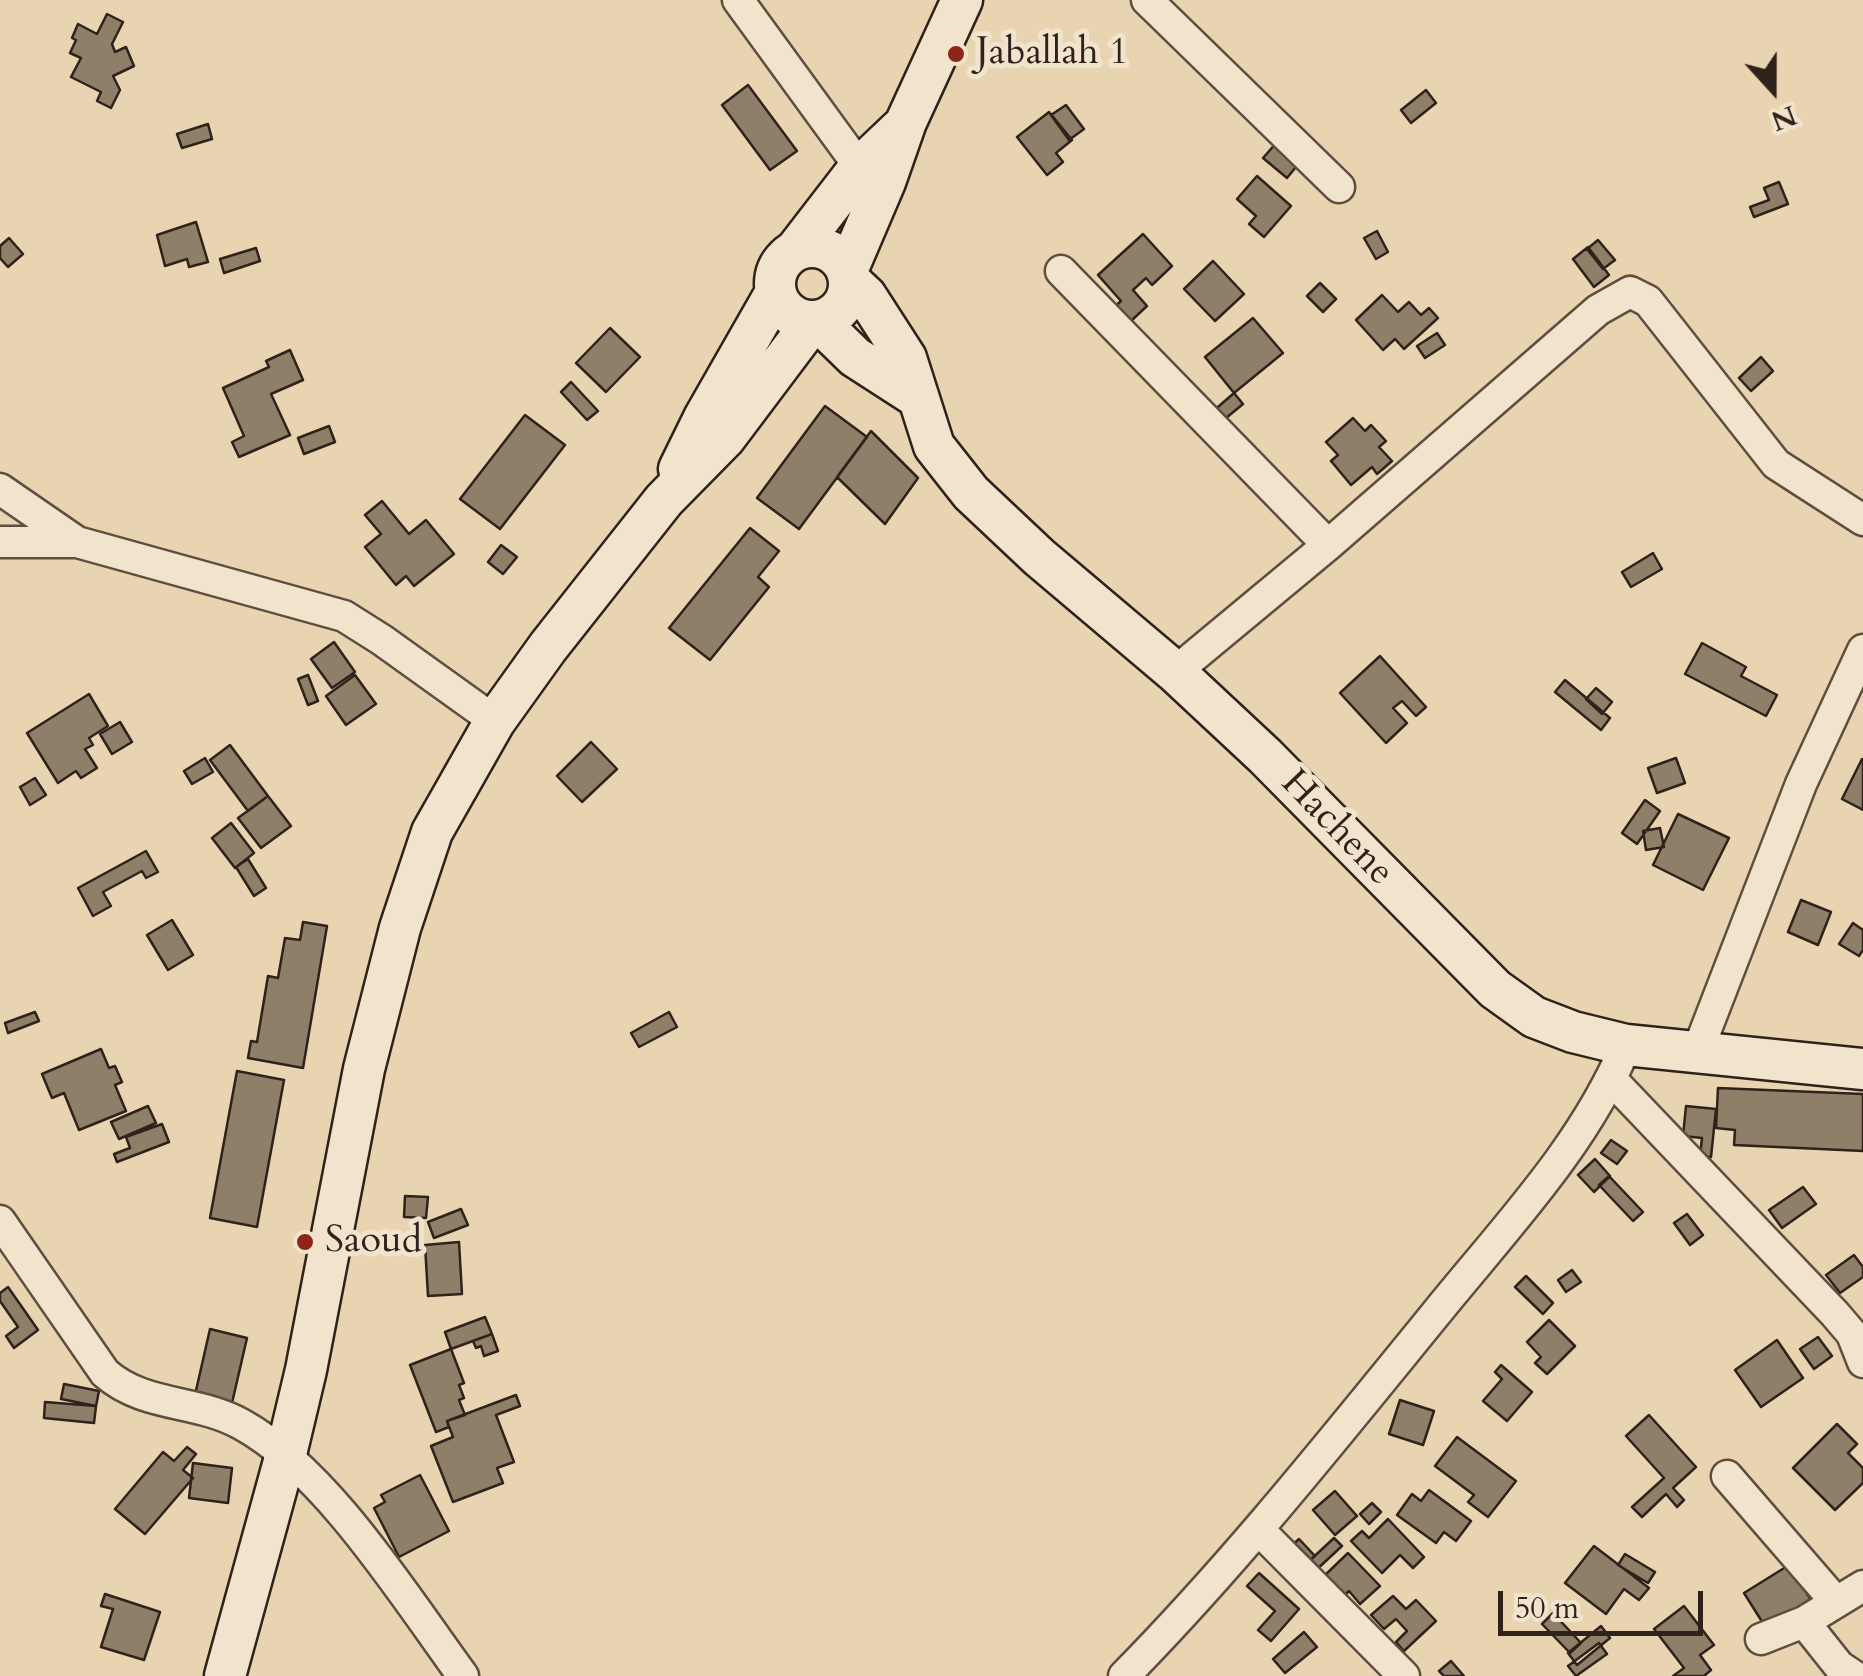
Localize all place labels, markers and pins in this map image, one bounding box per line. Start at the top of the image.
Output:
place label: Jaballah 1 [976,31,1128,77]
marker: Jaballah 1 [945,43,967,65]
place label: Saoud [325,1219,422,1265]
marker: Saoud [294,1231,316,1253]

